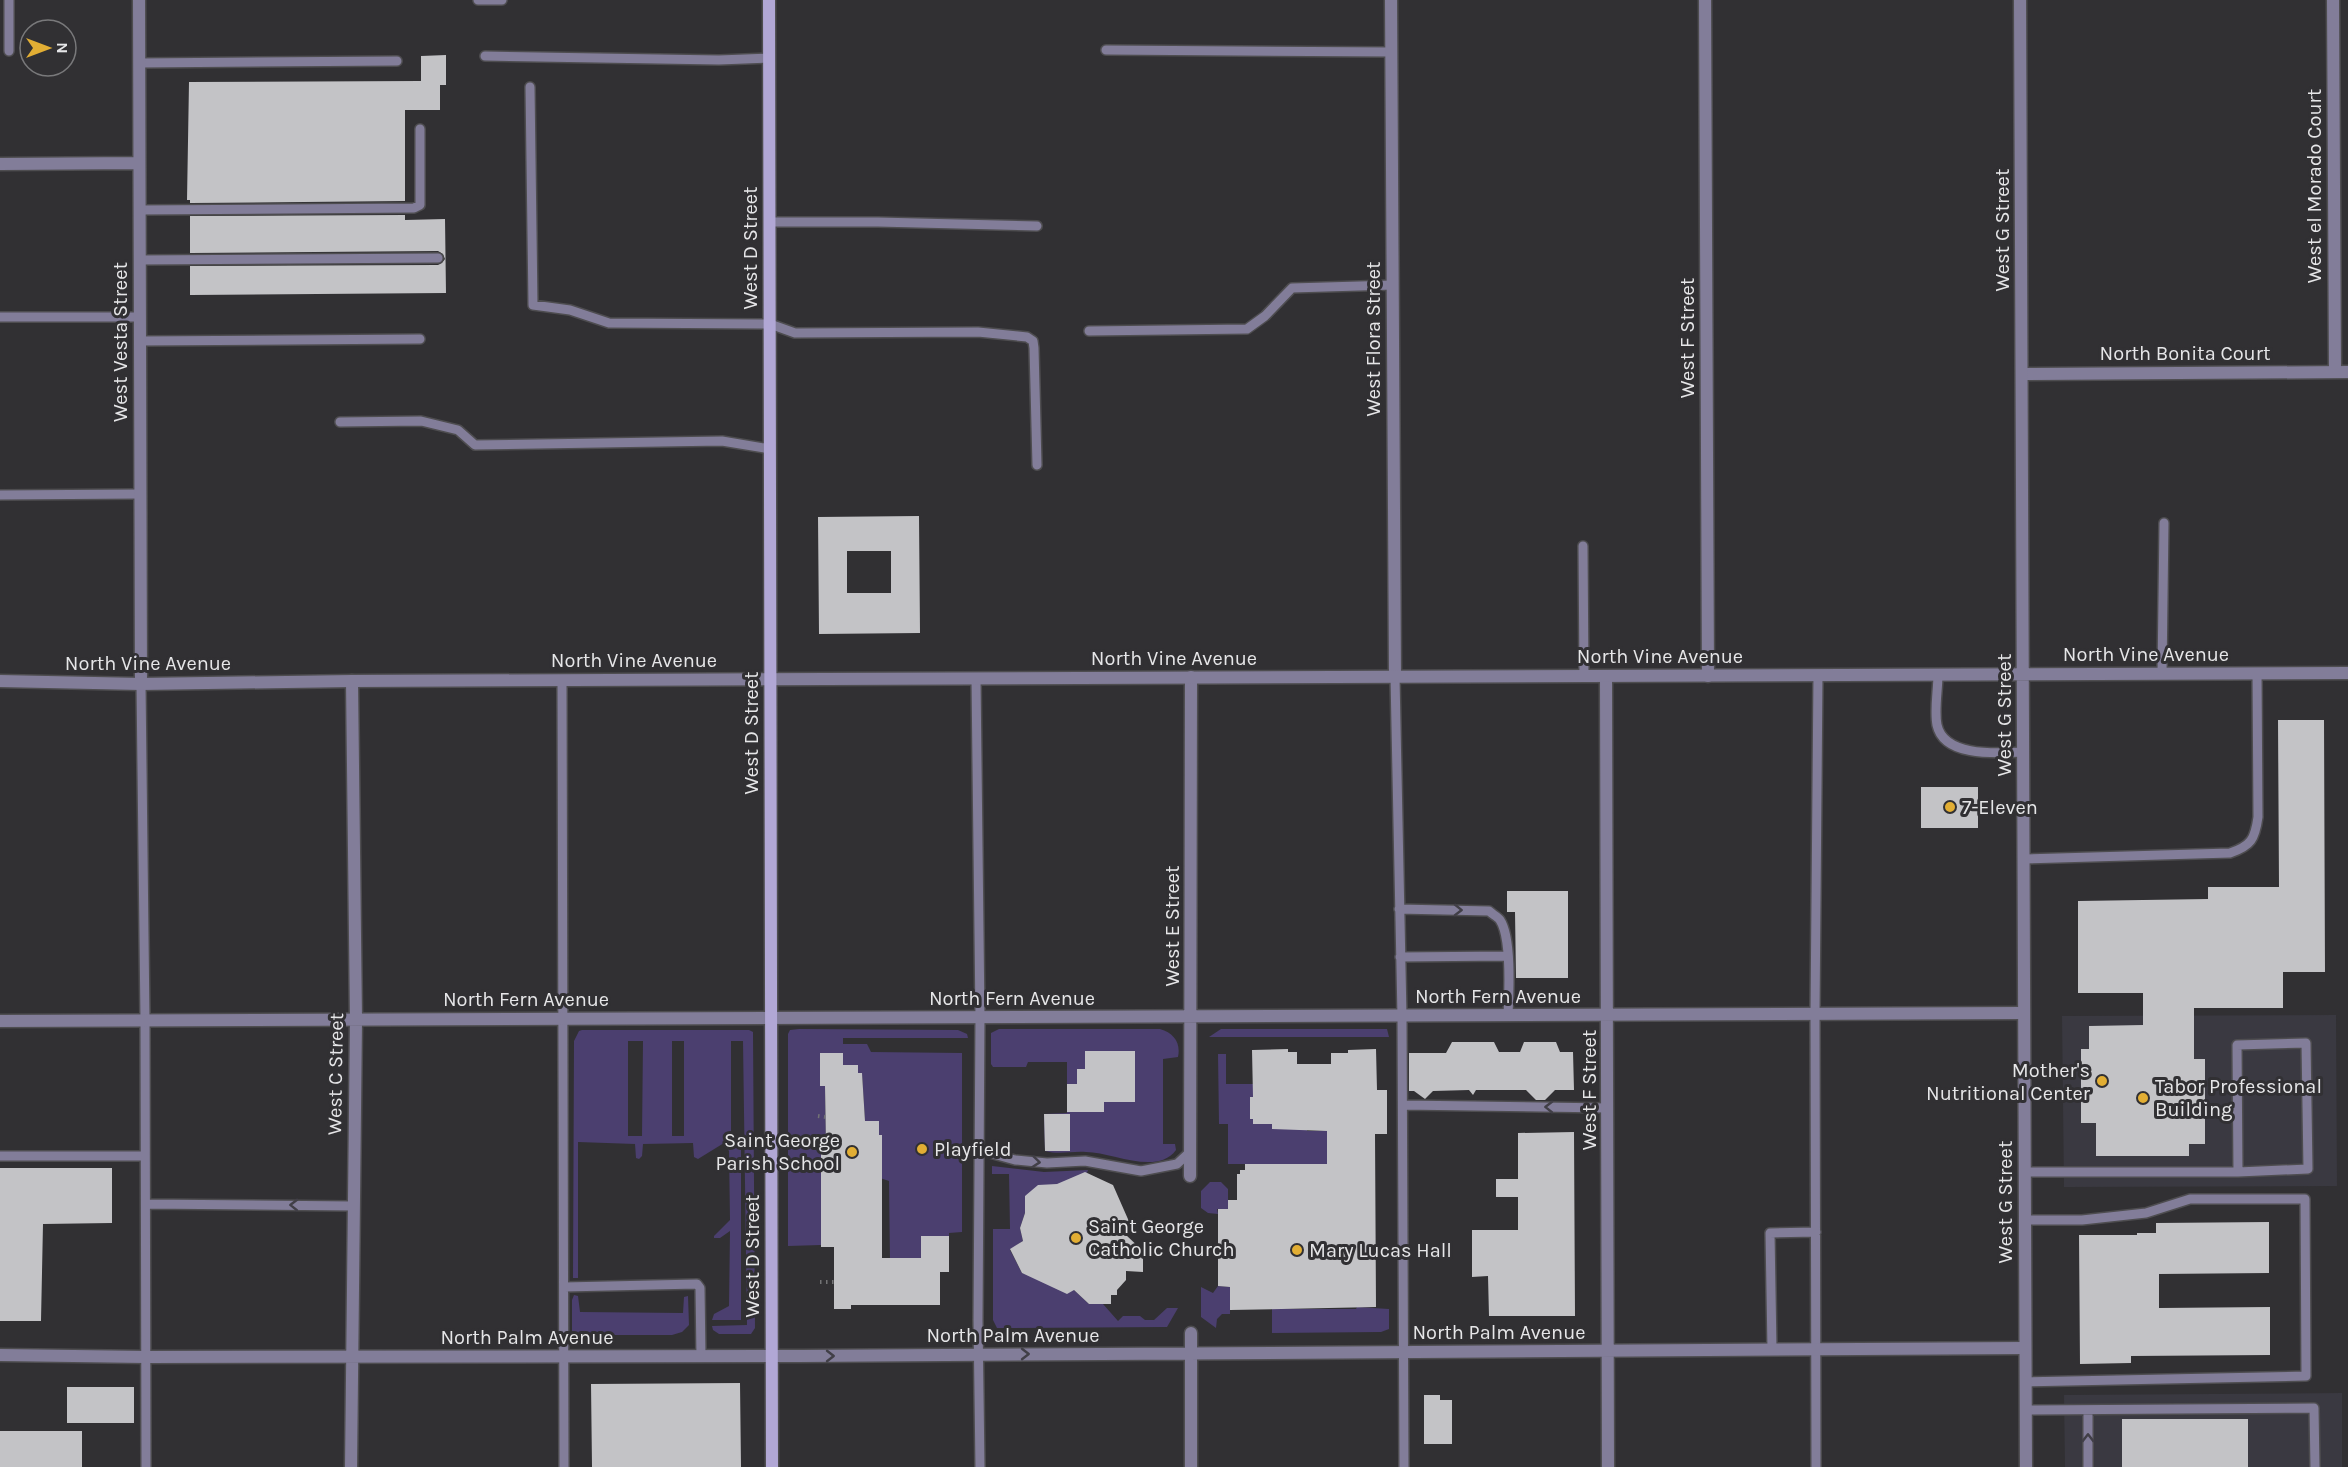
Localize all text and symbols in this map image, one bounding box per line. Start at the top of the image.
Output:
north arrow [18,18,78,78]
text: N [53,42,72,54]
street label: West el Morado Court [2303,88,2326,283]
street label: West G Street [1991,168,2014,291]
street label: West D Street [739,186,762,310]
street label: West Flora Street [1362,261,1385,417]
street label: West Vesta Street [109,262,132,422]
street label: West F Street [1676,277,1699,398]
street label: North Bonita Court [2100,342,2271,365]
street label: North Vine Avenue [2063,643,2229,666]
street label: North Vine Avenue [1577,645,1743,668]
street label: North Vine Avenue [1091,647,1257,670]
street label: North Vine Avenue [551,649,717,672]
street label: North Vine Avenue [65,652,231,675]
street label: West G Street [1993,653,2016,776]
street label: West D Street [740,671,763,795]
place label: 7-Eleven [1962,796,2038,819]
marker: 7-Eleven [1943,800,1957,814]
street label: West E Street [1161,865,1184,987]
one-way arrow [1453,904,1462,917]
street label: North Fern Avenue [1415,985,1581,1008]
street label: North Fern Avenue [929,987,1095,1010]
street label: North Fern Avenue [443,988,609,1011]
street label: West C Street [323,1012,348,1135]
street label: West F Street [1578,1029,1601,1150]
place label: Mother's Nutritional Center [1926,1059,2091,1105]
marker: Mother's Nutritional Center [2095,1074,2109,1088]
place label: Tabor Professional Building [2155,1075,2322,1121]
marker: Tabor Professional Building [2136,1091,2150,1105]
one-way arrow [1545,1101,1554,1113]
place label: Saint George Parish School [715,1129,840,1175]
place label: Playfield [934,1138,1012,1161]
street label: West G Street [1994,1140,2017,1263]
marker: Playfield [915,1142,929,1156]
marker: Saint George Parish School [845,1145,859,1159]
one-way arrow [1032,1155,1041,1168]
street label: West D Street [741,1194,764,1318]
one-way arrow [290,1199,299,1211]
place label: Saint George Catholic Church [1088,1215,1234,1261]
marker: Saint George Catholic Church [1069,1231,1083,1245]
place label: Mary Lucas Hall [1309,1239,1452,1262]
marker: Mary Lucas Hall [1290,1243,1304,1257]
street label: North Palm Avenue [1412,1321,1586,1344]
street label: North Palm Avenue [926,1324,1100,1347]
street label: North Palm Avenue [440,1326,614,1349]
one-way arrow [1020,1348,1029,1360]
one-way arrow [825,1349,834,1362]
one-way arrow [2082,1434,2094,1443]

